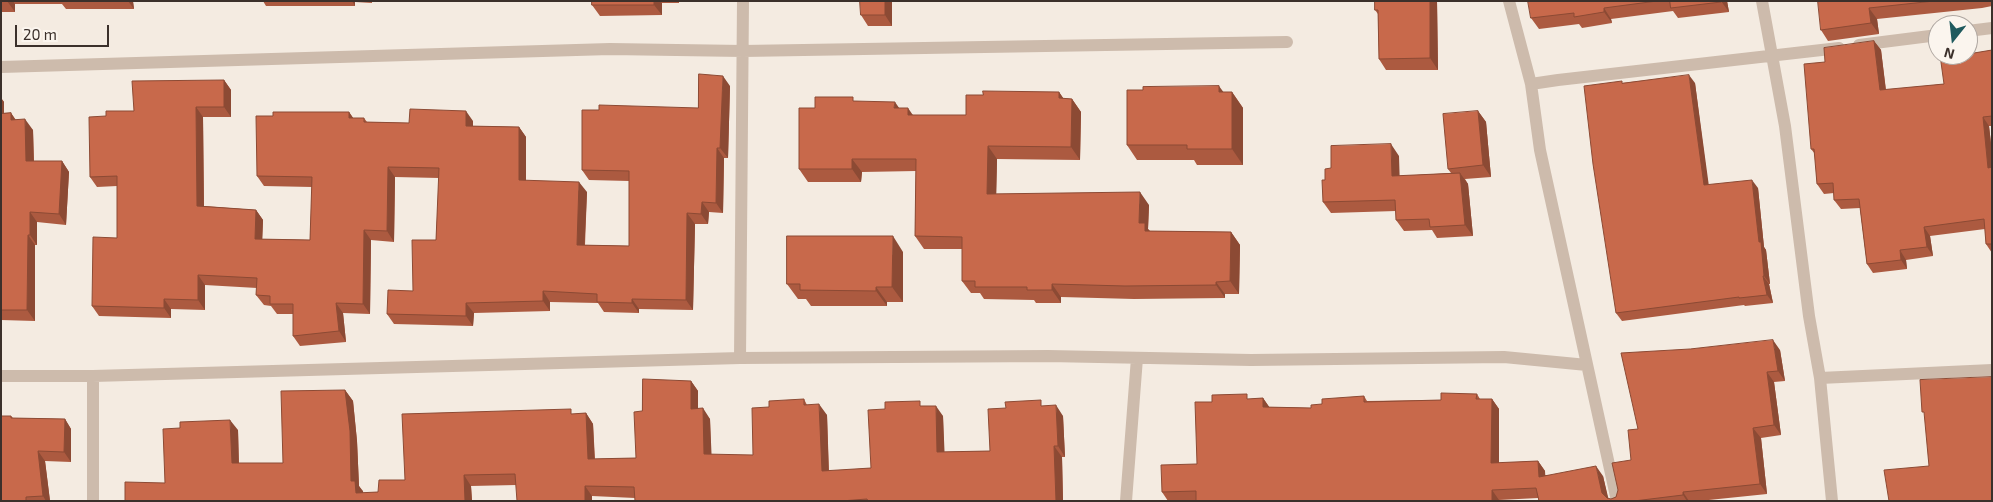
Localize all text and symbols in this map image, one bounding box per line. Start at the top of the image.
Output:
scale bar [18,15,111,47]
north arrow [1928,15,1978,65]
text: 20 m [23,25,57,43]
text: N [1942,44,1956,64]

